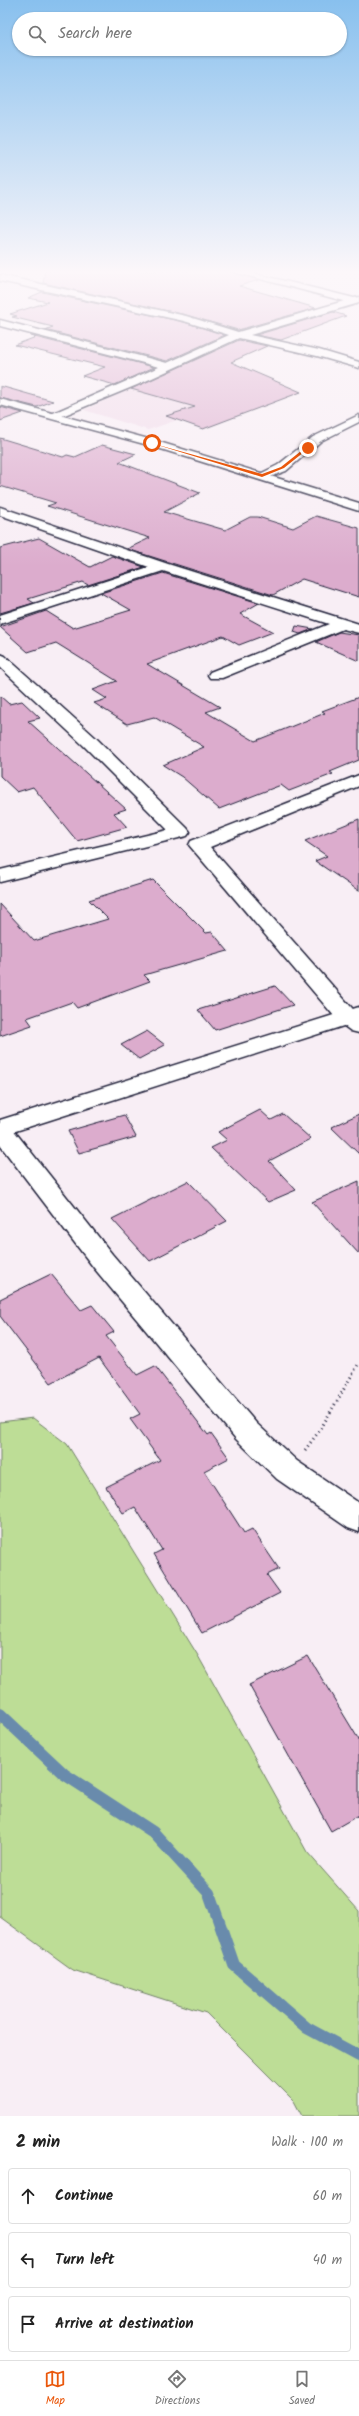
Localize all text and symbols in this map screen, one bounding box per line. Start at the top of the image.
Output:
search box [12,12,347,56]
text: Search here [58,22,132,46]
icon: search [26,23,48,45]
route start [143,434,161,452]
route end [299,439,317,457]
text: 2 min [16,2129,60,2156]
text: Walk · 100 m [271,2132,343,2153]
text: Continue [55,2184,113,2208]
icon: ahead [17,2185,39,2207]
text: 60 m [313,2186,342,2207]
text: Turn left [55,2248,115,2272]
icon: left [17,2249,39,2271]
text: 40 m [313,2250,342,2271]
text: Arrive at destination [55,2312,194,2336]
icon: arrive [17,2313,39,2335]
tab: Map [44,2368,66,2410]
tab: Directions [155,2368,200,2410]
tab: Saved [289,2368,315,2410]

